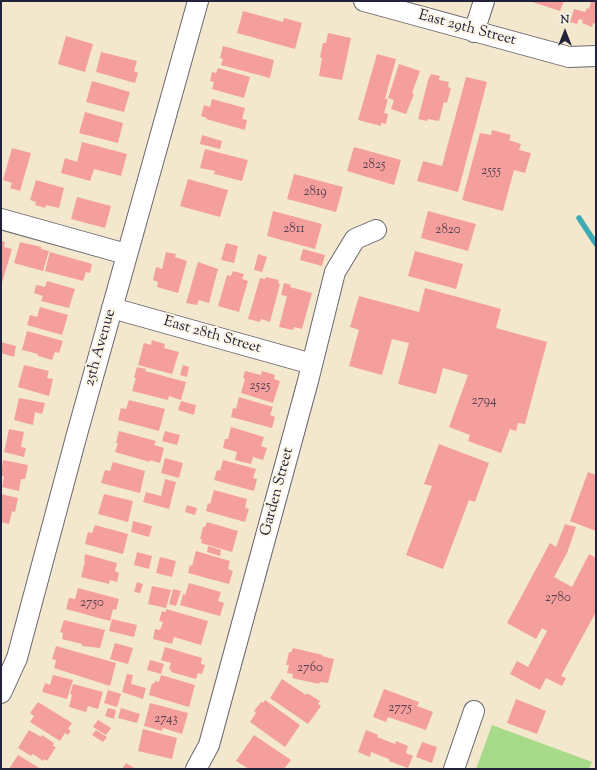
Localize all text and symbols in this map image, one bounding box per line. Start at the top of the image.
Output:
street label: East 29th Street [416,7,518,51]
north arrow [545,12,585,52]
text: N [561,12,569,28]
house number: 2825 [363,158,385,174]
house number: 2555 [481,164,501,180]
house number: 2819 [303,185,327,201]
house number: 2811 [283,222,305,238]
house number: 2820 [435,223,461,239]
street label: 25th Avenue [81,307,121,389]
street label: East 28th Street [161,313,263,359]
house number: 2525 [249,379,271,395]
house number: 2794 [471,394,497,410]
street label: Garden Street [258,446,298,538]
house number: 2780 [545,591,571,607]
house number: 2750 [80,596,104,612]
house number: 2760 [297,661,323,677]
house number: 2775 [388,701,412,717]
house number: 2743 [154,712,178,728]

